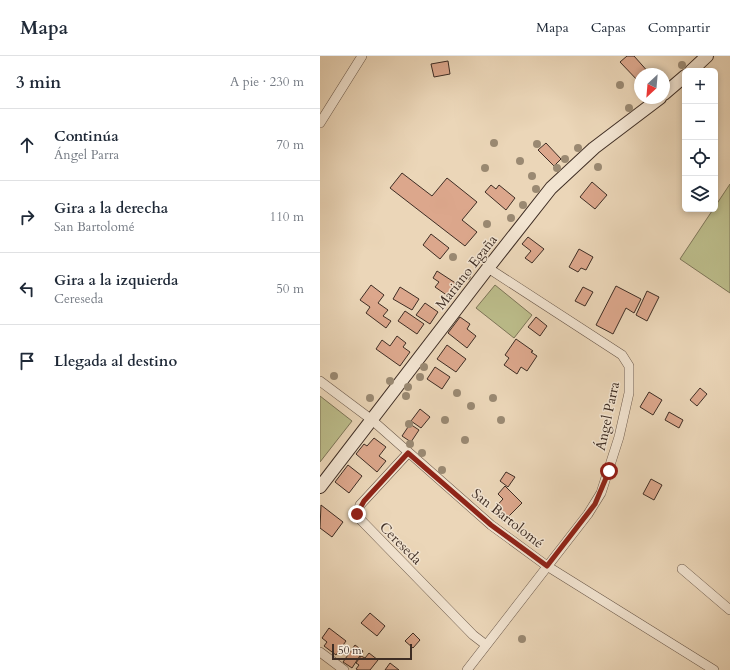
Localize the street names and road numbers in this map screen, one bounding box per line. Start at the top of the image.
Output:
street label: Mariano Egaña [431,231,502,314]
street label: Ángel Parra [591,380,624,452]
street label: San Bartolomé [468,484,548,553]
street label: Cereseda [375,518,426,569]

